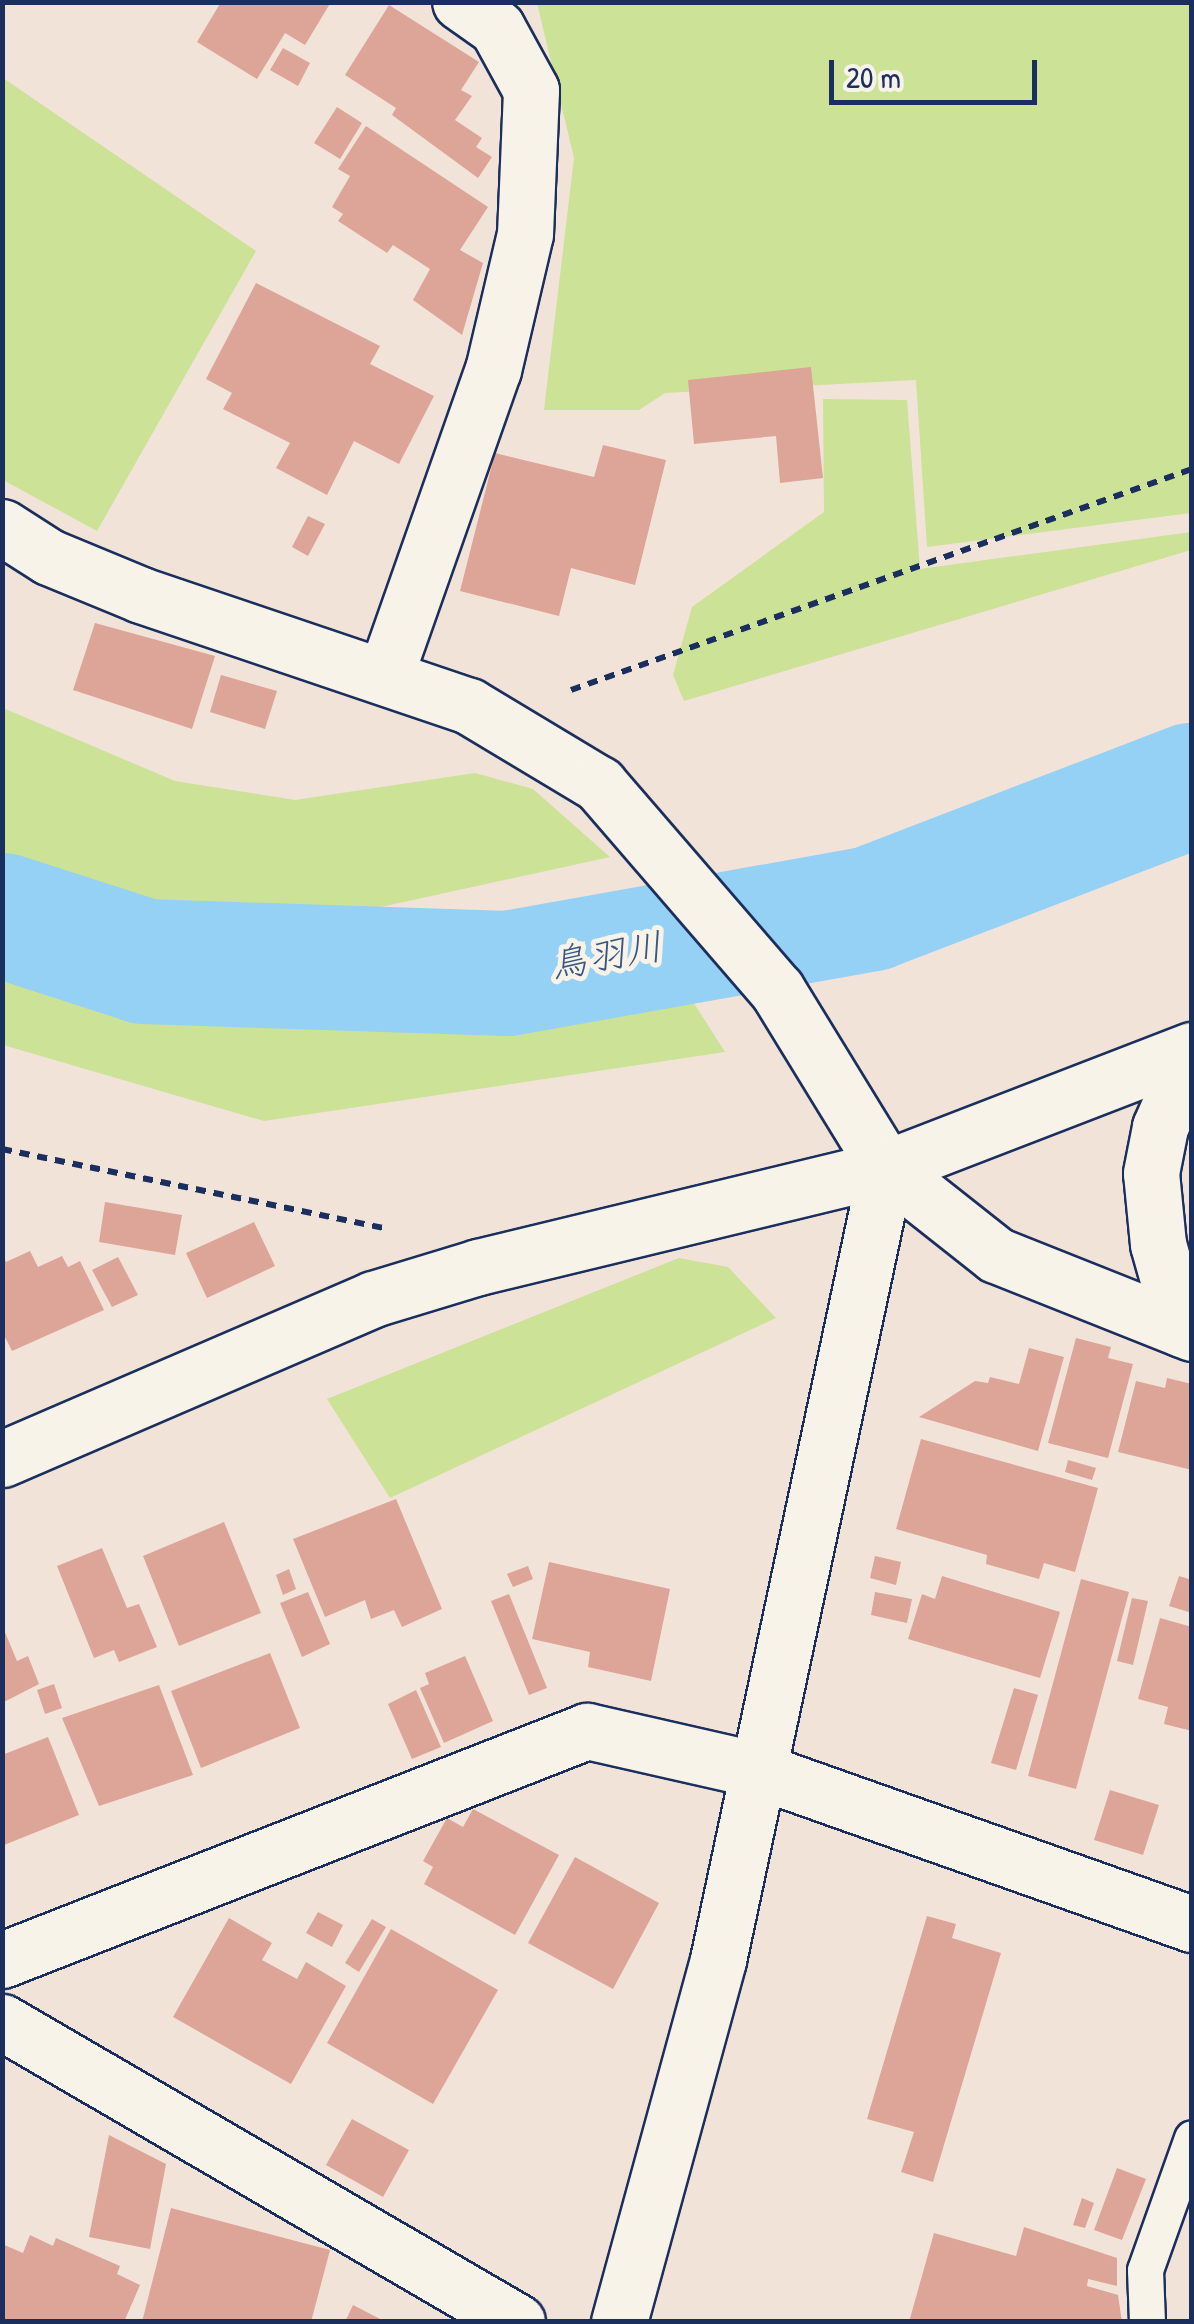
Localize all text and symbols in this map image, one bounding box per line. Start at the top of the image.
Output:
scale bar [834,40,1042,102]
text: 20 m [846,57,901,97]
water label: 鳥羽川 [546,923,666,987]

